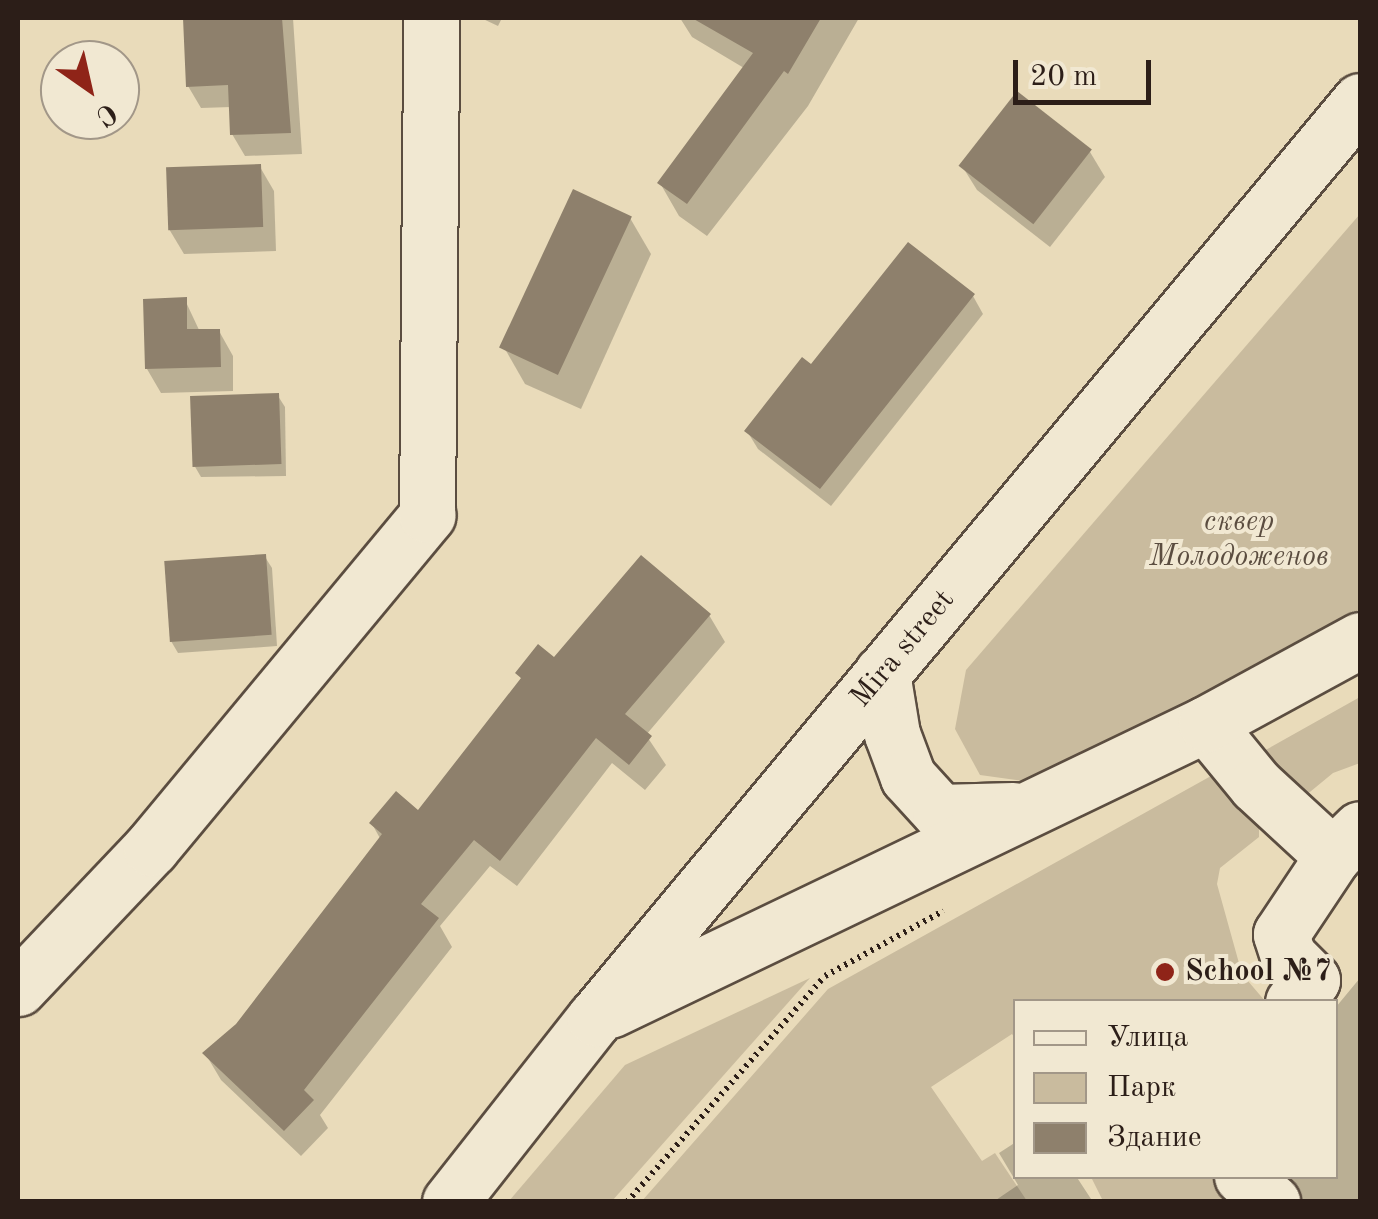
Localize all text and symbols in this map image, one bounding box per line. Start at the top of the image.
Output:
north arrow [40,40,140,140]
scale bar [1018,40,1156,102]
text: 20 m [1030,62,1097,92]
text: С [90,96,121,130]
park label: сквер Молодоженов [1149,504,1329,574]
street label: Mira street [843,583,963,715]
place label: School №7 [1185,954,1332,990]
marker: School №7 [1154,961,1176,983]
legend [1013,999,1338,1179]
text: Улица [1107,1023,1188,1053]
text: Парк [1107,1073,1176,1103]
text: Здание [1107,1123,1202,1153]

